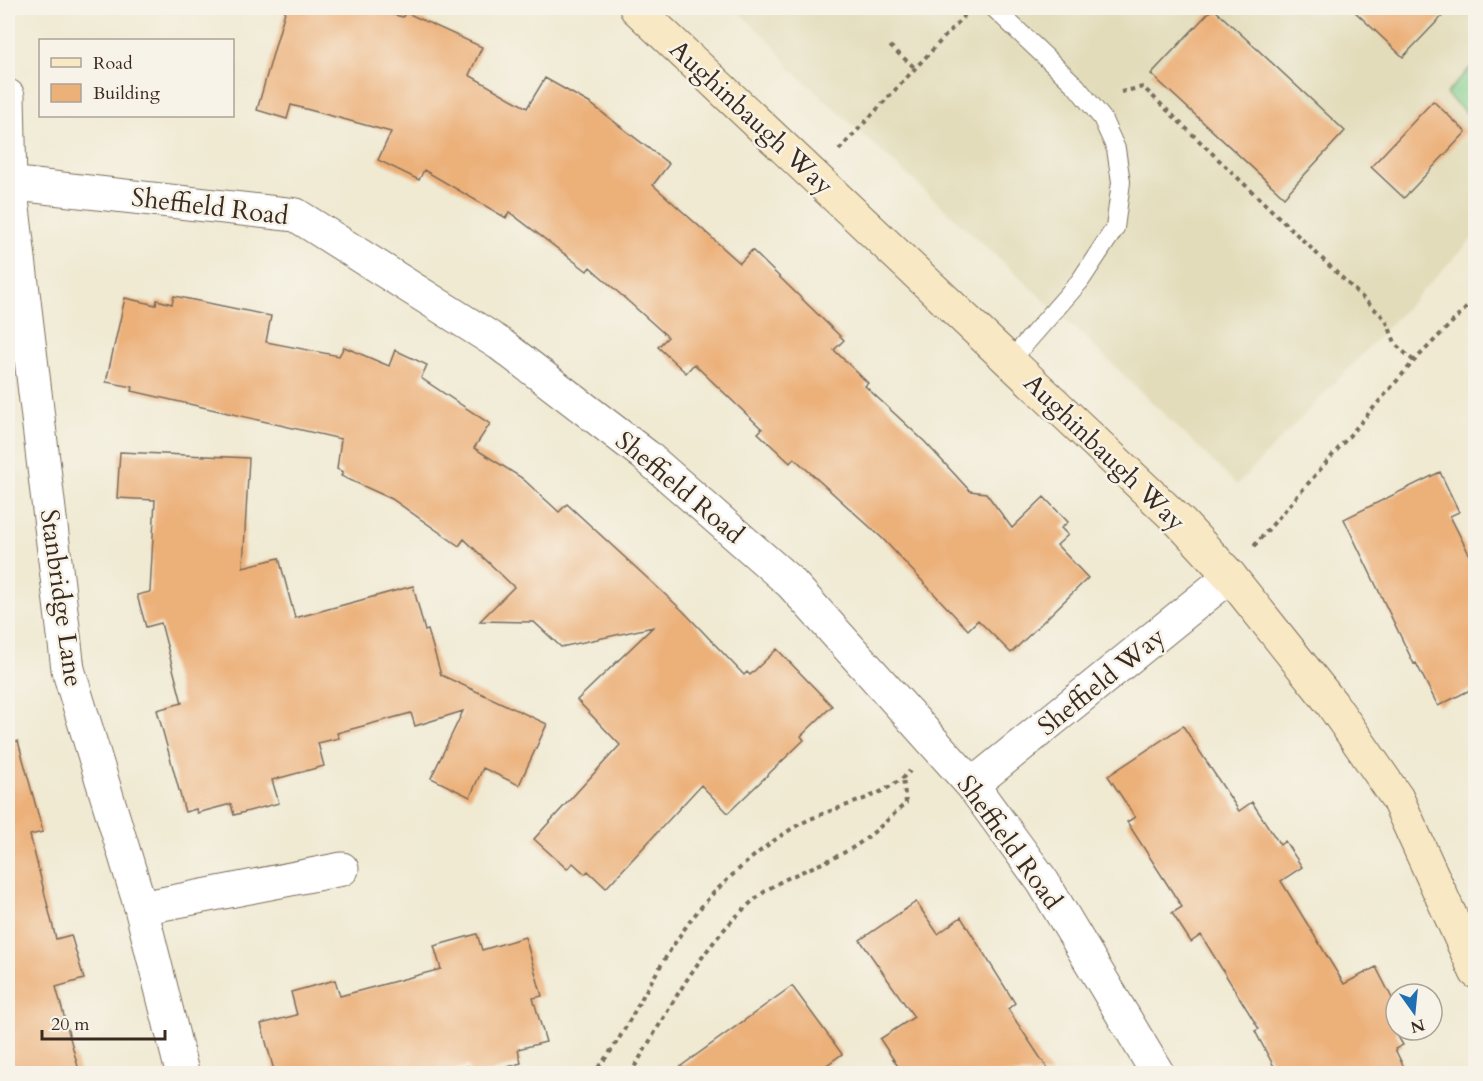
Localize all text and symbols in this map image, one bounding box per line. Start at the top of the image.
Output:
street label: Aughinbaugh Way [662,32,842,203]
legend [39,39,234,117]
text: Road [93,51,133,76]
text: Building [93,81,161,106]
street label: Sheffield Road [129,180,291,234]
street label: Aughinbaugh Way [1016,366,1193,539]
street label: Sheffield Road [608,423,752,552]
street label: Stanbridge Lane [32,507,91,689]
street label: Sheffield Way [1030,619,1173,744]
street label: Sheffield Road [949,768,1070,917]
north arrow [1384,982,1444,1042]
scale bar [42,1003,165,1041]
text: 20 m [51,1012,90,1037]
text: N [1408,1013,1427,1038]

